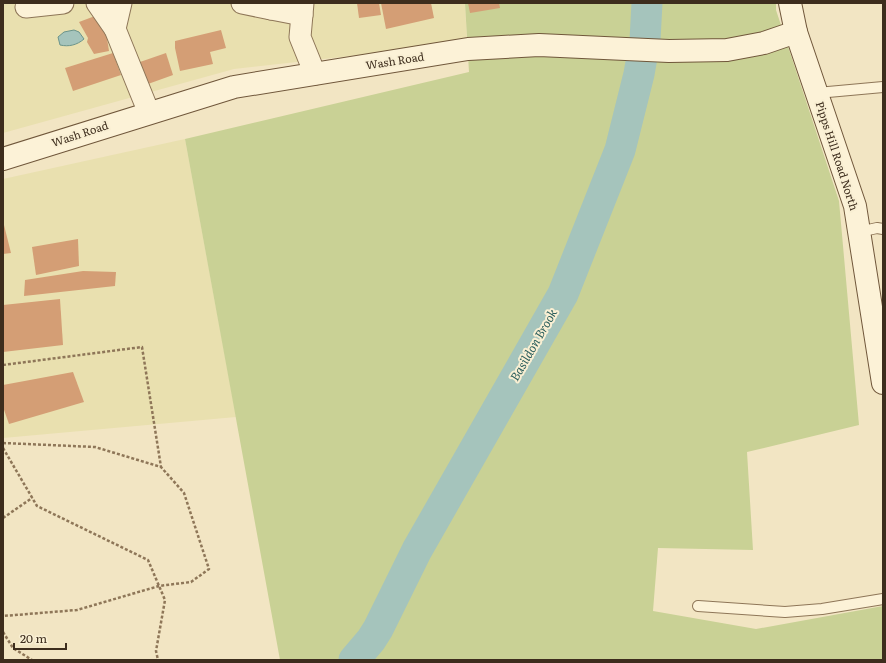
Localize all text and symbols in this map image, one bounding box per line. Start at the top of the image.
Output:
street label: Wash Road [365,47,425,73]
street label: Pipps Hill Road North [813,99,863,212]
street label: Wash Road [49,116,110,150]
water label: Basildon Brook [505,305,561,384]
scale bar [14,625,66,651]
text: 20 m [20,629,47,647]

